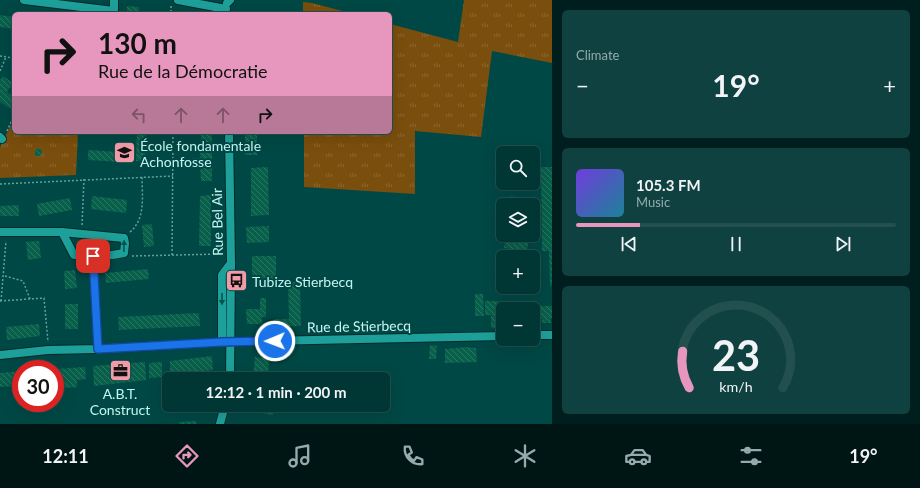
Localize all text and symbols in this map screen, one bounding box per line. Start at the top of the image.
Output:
text: 130 m [98,26,177,60]
icon: right [32,28,84,80]
text: Climate [576,47,619,63]
text: Rue de la Démocratie [98,60,268,82]
text: 19° [712,67,760,103]
text: − [576,72,589,99]
text: + [883,72,896,99]
icon: left [128,104,150,126]
icon: ahead [170,104,192,126]
icon: ahead [212,104,234,126]
icon: right [254,104,276,126]
place label: École fondamentale Achonfosse [140,137,261,170]
school or university icon: École fondamentale Achonfosse [111,140,137,166]
map controls [496,146,540,346]
button: search [496,146,540,190]
text: 105.3 FM [636,176,701,194]
street label: Rue Bel Air [208,188,226,256]
text: Music [636,194,670,210]
button: layers [496,198,540,242]
icon: previous [618,233,640,255]
icon: pause [725,233,747,255]
icon: next [832,233,854,255]
pin [76,239,110,273]
one-way arrow [121,239,127,252]
icon: arrive [82,245,104,267]
button: + [496,250,540,294]
bus stop icon: Tubize Stierbecq [224,268,250,294]
place label: Tubize Stierbecq [252,273,353,290]
one-way arrow [219,293,225,306]
button: − [496,302,540,346]
street label: Rue de Stierbecq [307,317,411,335]
position arrow [254,320,296,362]
text: 23 [712,330,760,380]
office icon: A.B.T. Construct [107,358,133,384]
speed limit sign: 30 [12,360,64,412]
text: km/h [719,378,753,395]
text: 12:12 · 1 min · 200 m [206,383,346,401]
place label: A.B.T. Construct [90,385,150,418]
icon: directions [173,442,201,470]
icon: music [286,442,314,470]
icon: phone [399,442,427,470]
icon: climate [511,442,539,470]
icon: car [624,442,652,470]
icon: filters [737,442,765,470]
text: 12:11 [42,445,89,467]
text: 19° [849,445,878,467]

